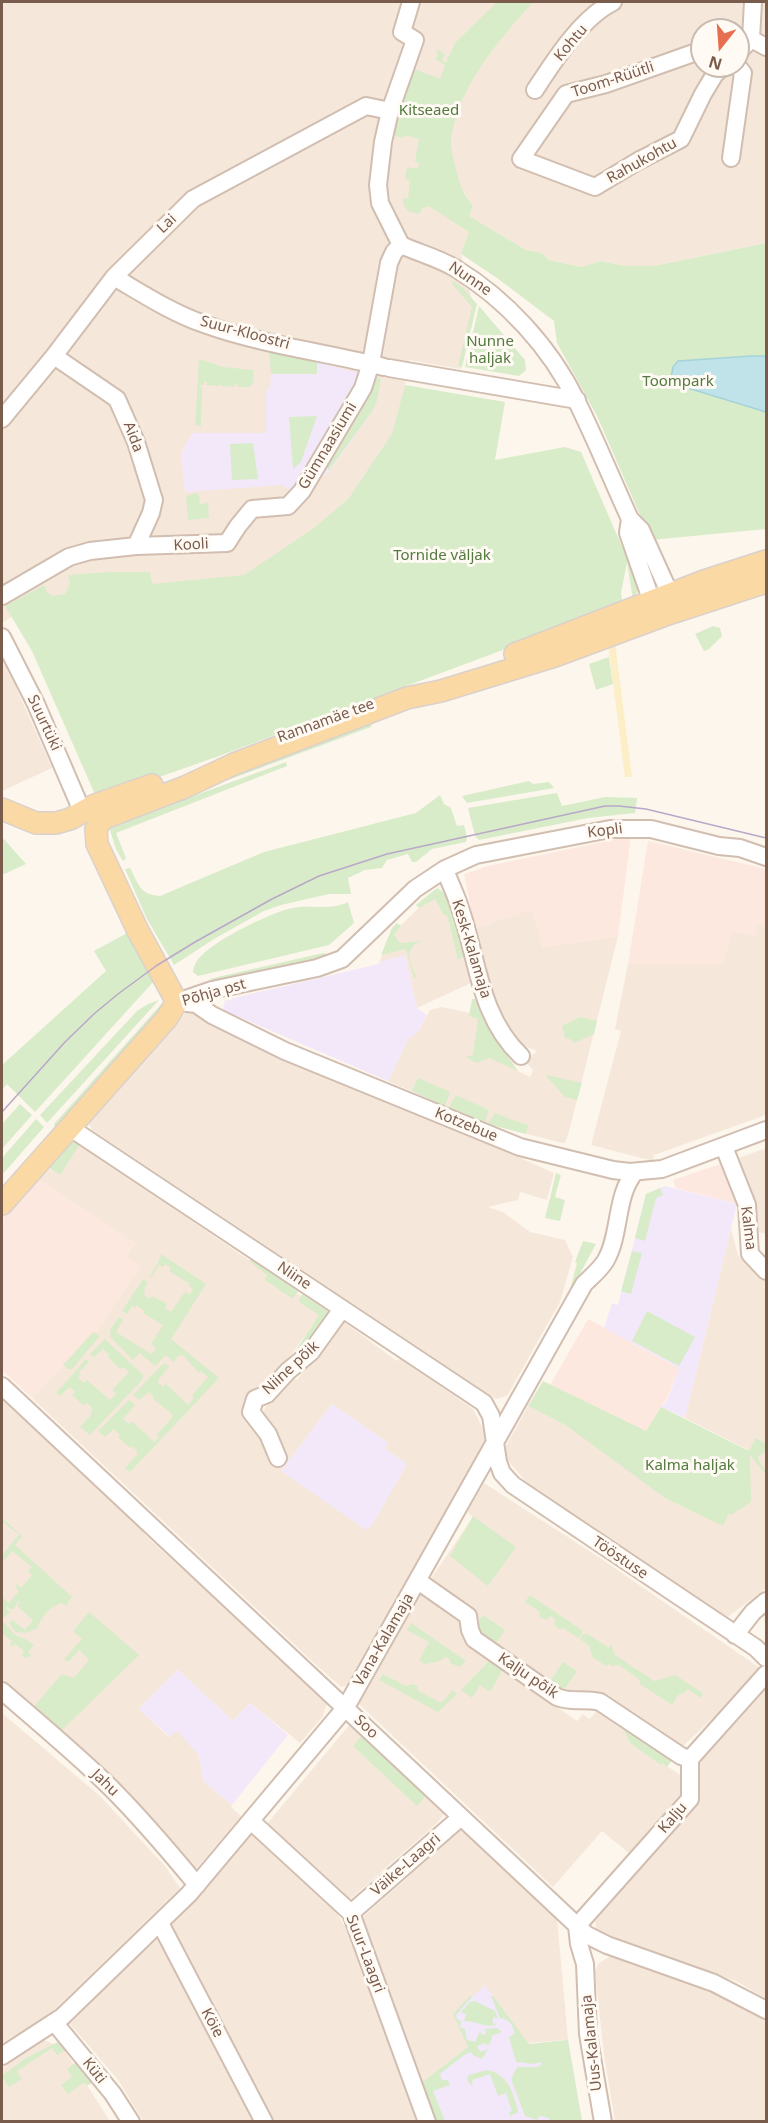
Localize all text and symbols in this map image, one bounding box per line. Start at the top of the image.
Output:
north arrow [690,18,750,78]
street label: Kohtu [551,21,591,65]
text: N [706,51,725,76]
street label: Toom-Rüütli [570,58,656,102]
park label: Kitseaed [399,102,459,120]
street label: Rahukohtu [604,134,680,188]
street label: Lai [154,211,180,237]
street label: Nunne [445,258,495,300]
street label: Suur-Kloostri [198,312,292,354]
park label: Nunne haljak [466,333,514,368]
park label: Toompark [642,373,714,391]
street label: Gümnaasiumi [295,399,361,493]
street label: Aida [119,419,147,455]
street label: Kooli [173,535,209,555]
park label: Tornide väljak [393,547,491,565]
street label: Suurtüki [23,692,65,754]
street label: Rannamäe tee [275,695,377,747]
street label: Kopli [586,820,624,842]
street label: Kesk-Kalamaja [447,897,495,1001]
street label: Põhja pst [180,975,248,1011]
street label: Kotzebue [432,1104,500,1146]
street label: Kalma [736,1205,760,1251]
street label: Niine [274,1258,314,1294]
street label: Niine põik [259,1337,323,1399]
park label: Kalma haljak [645,1457,735,1475]
street label: Tööstuse [589,1533,651,1583]
street label: Vana-Kalamaja [350,1590,418,1690]
street label: Kalju põik [494,1649,562,1703]
street label: Soo [350,1711,382,1743]
street label: Jahu [88,1766,122,1800]
street label: Kalju [655,1799,691,1837]
street label: Väike-Laagri [368,1830,444,1900]
street label: Suur-Laagri [342,1913,388,1995]
street label: Uus-Kalamaja [578,1994,606,2092]
street label: Köie [197,2005,227,2041]
street label: Küti [78,2055,110,2087]

